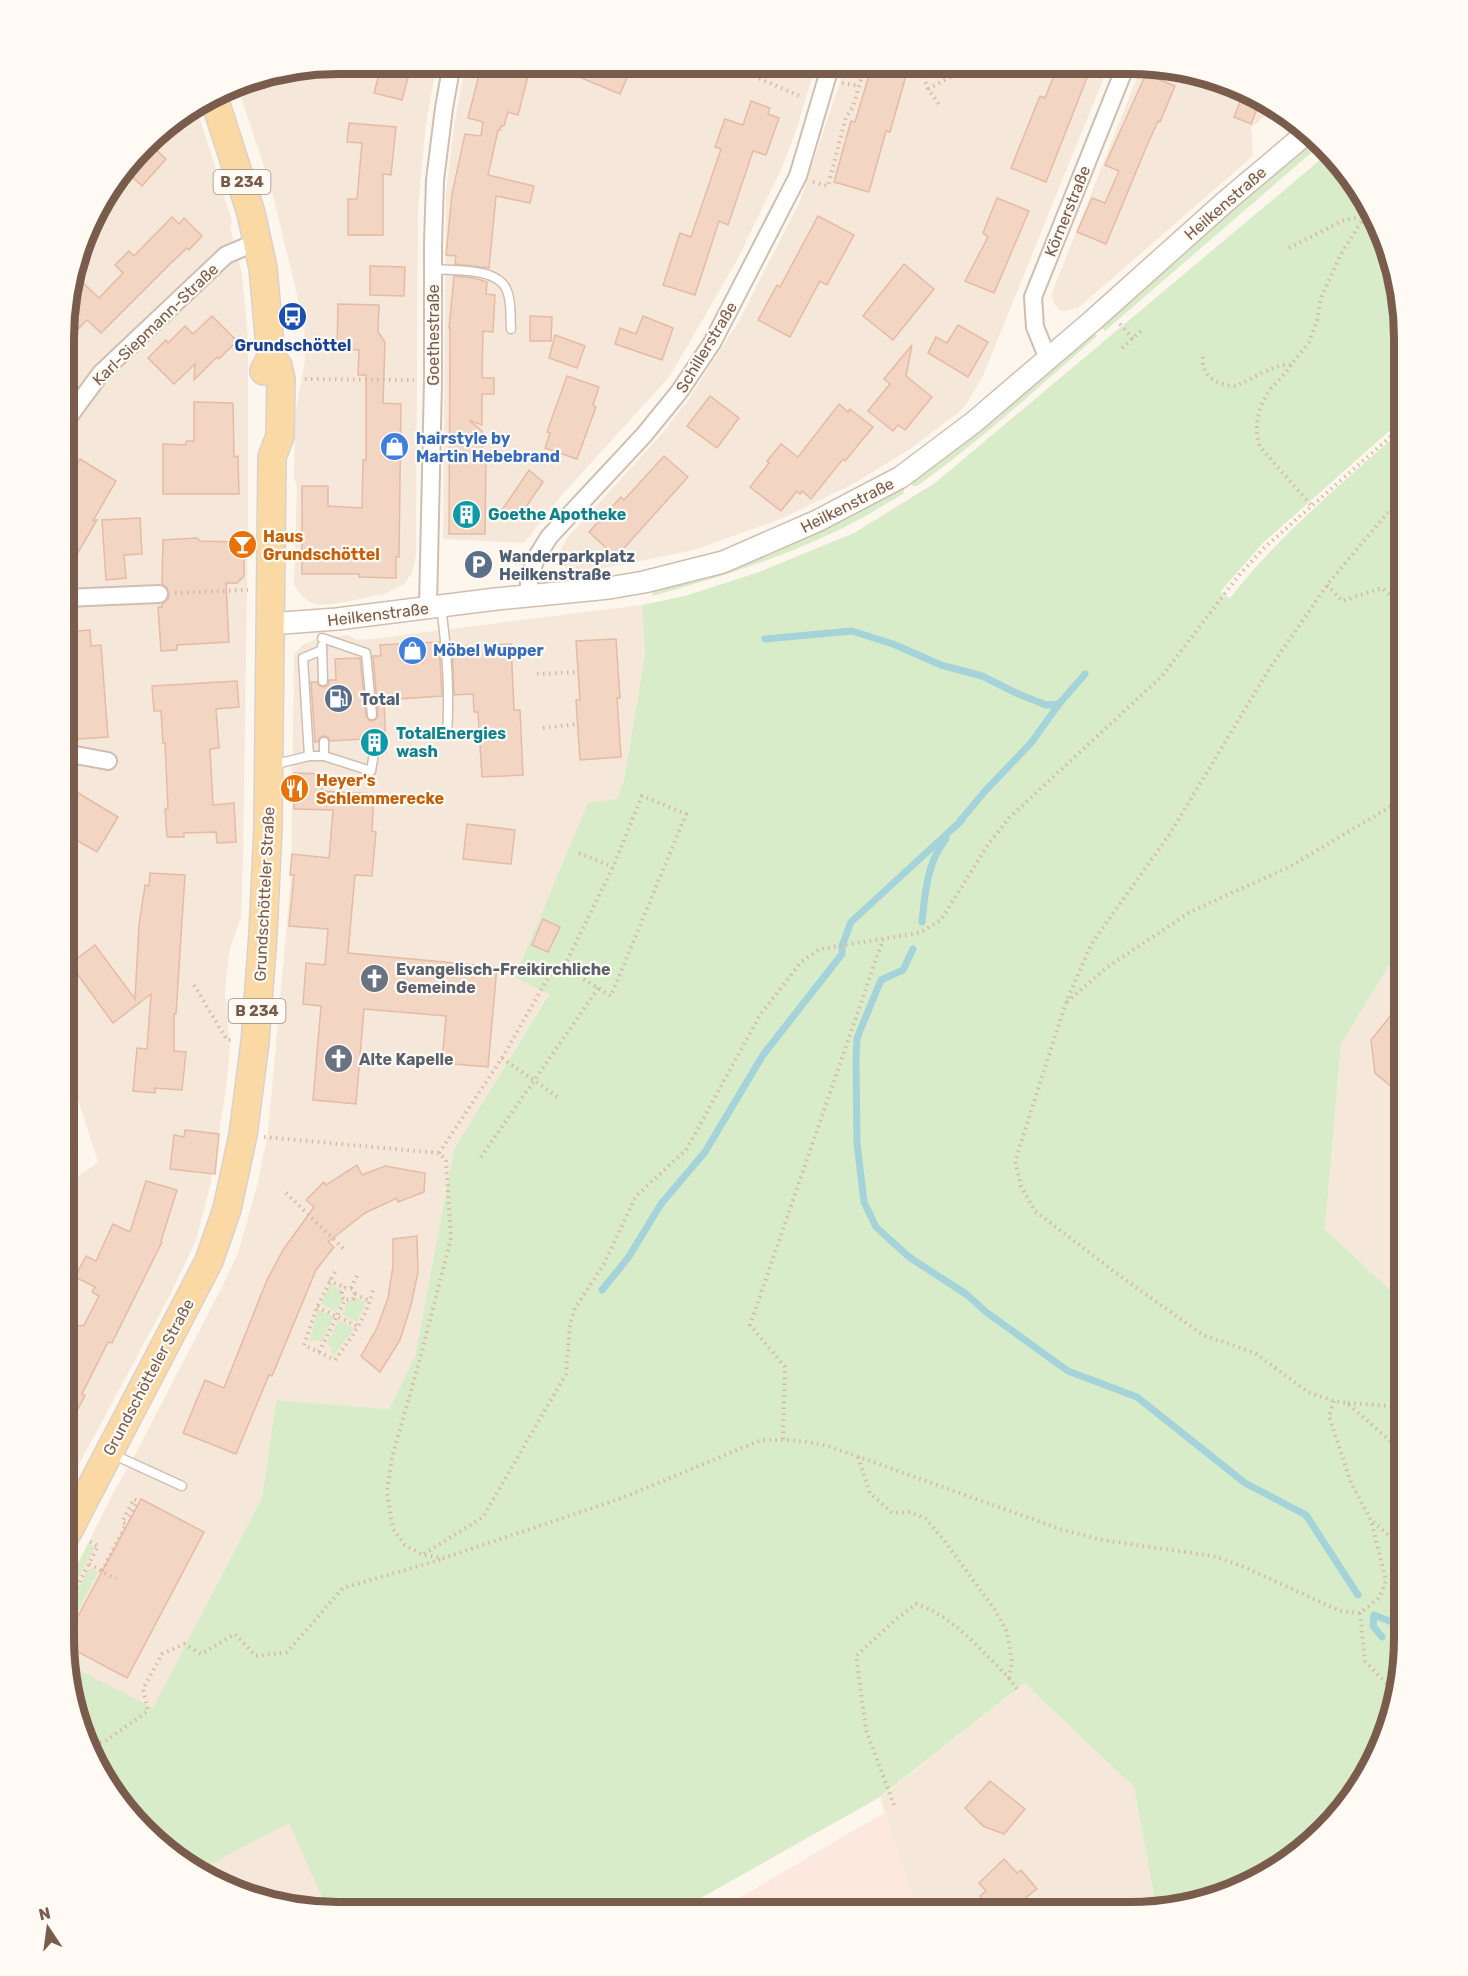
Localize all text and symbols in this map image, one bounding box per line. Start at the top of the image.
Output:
street label: Körnerstraße [1041,163,1094,260]
street label: Heilkenstraße [1181,163,1270,244]
road number: B 234 [214,170,270,194]
street label: Karl-Siepmann-Straße [89,259,222,389]
street label: Goethestraße [424,284,443,386]
street label: Schillerstraße [672,298,741,396]
bus stop icon: Grundschöttel [277,301,309,333]
place label: Grundschöttel [235,336,351,355]
place label: hairstyle by Martin Hebebrand [416,429,560,466]
shop icon: hairstyle by Martin Hebebrand [379,431,411,463]
street label: Heilkenstraße [797,474,897,537]
building icon: Goethe Apotheke [451,498,483,530]
place label: Goethe Apotheke [488,505,626,524]
place label: Haus Grundschöttel [263,527,380,564]
bar icon: Haus Grundschöttel [226,529,258,561]
place label: Wanderparkplatz Heilkenstraße [499,547,635,584]
parking icon: Wanderparkplatz Heilkenstraße [462,549,494,581]
street label: Heilkenstraße [326,599,430,630]
shop icon: Möbel Wupper [396,634,428,666]
place label: Möbel Wupper [433,641,545,660]
fuel station icon: Total [323,683,355,715]
place label: Total [360,690,400,709]
place label: TotalEnergies wash [396,724,506,761]
building icon: TotalEnergies wash [359,726,391,758]
place label: Heyer's Schlemmerecke [316,771,444,808]
restaurant icon: Heyer's Schlemmerecke [279,773,311,805]
street label: Grundschötteler Straße [250,806,279,982]
place label: Evangelisch-Freikirchliche Gemeinde [396,960,611,997]
church icon: Evangelisch-Freikirchliche Gemeinde [359,962,391,994]
road number: B 234 [228,999,286,1023]
church icon: Alte Kapelle [322,1043,354,1075]
place label: Alte Kapelle [359,1050,454,1069]
street label: Grundschötteler Straße [99,1295,198,1459]
north arrow [18,1898,78,1958]
text: N [37,1903,52,1924]

